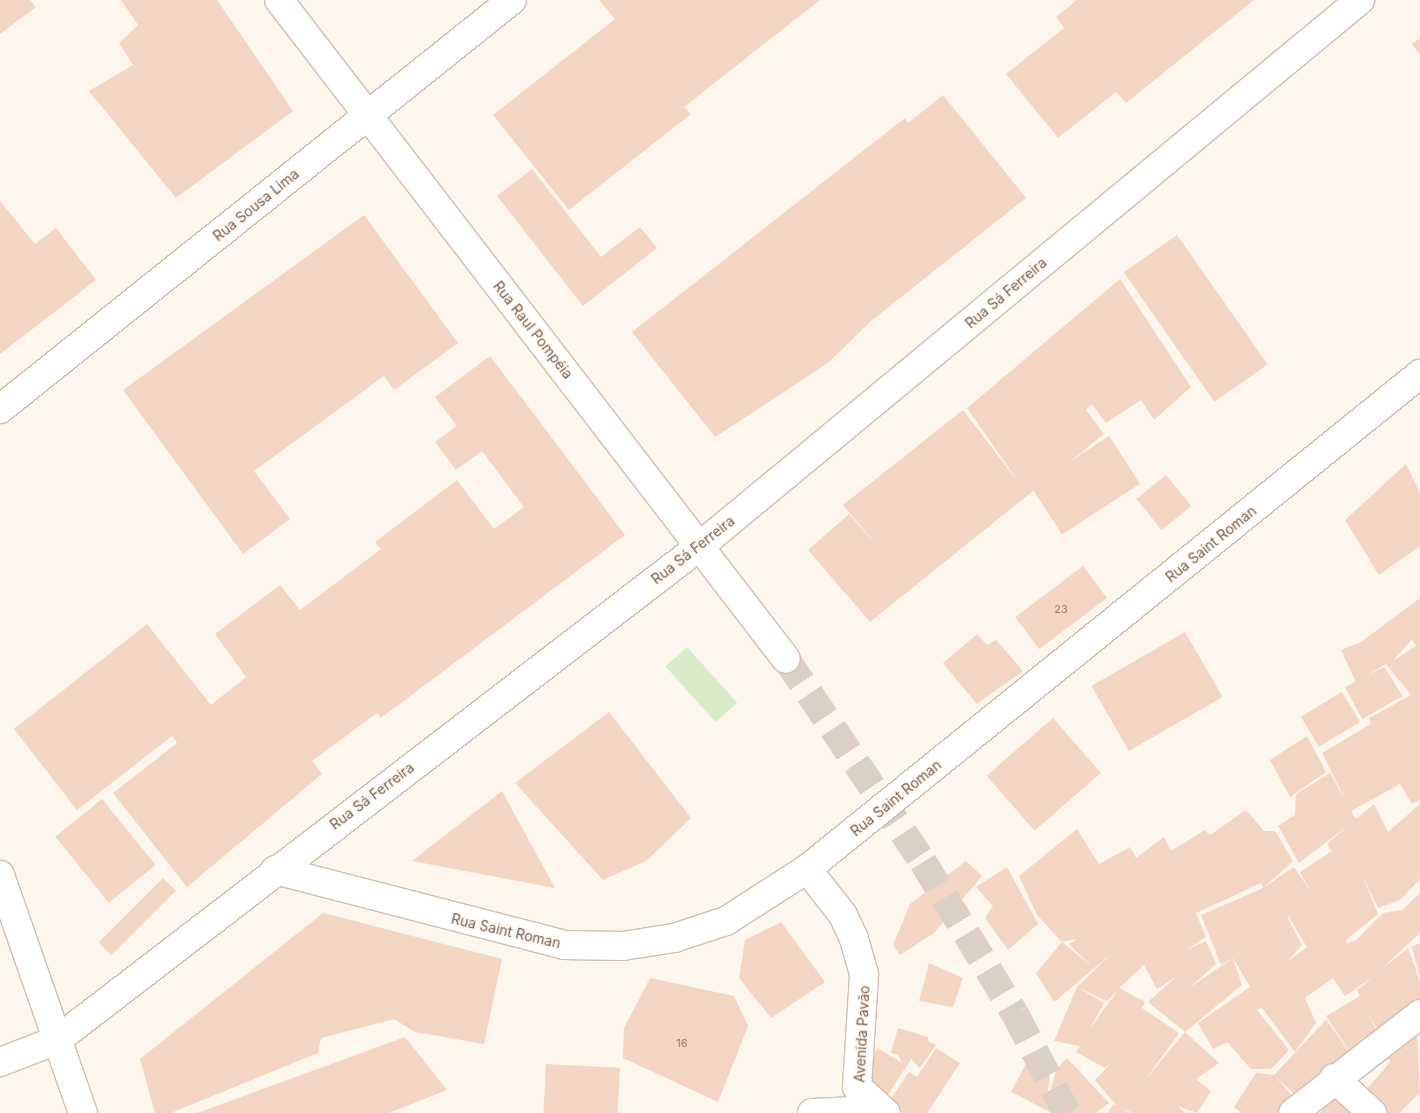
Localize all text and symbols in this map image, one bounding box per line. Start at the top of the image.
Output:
street label: Rua Sousa Lima [210,165,302,245]
street label: Rua Sá Ferreira [962,254,1050,332]
street label: Rua Raul Pompéia [490,278,576,382]
street label: Rua Saint Roman [1162,502,1260,586]
street label: Rua Sá Ferreira [648,512,738,588]
house number: 23 [1054,602,1068,616]
street label: Rua Saint Roman [847,756,945,840]
street label: Rua Sá Ferreira [327,759,417,833]
street label: Rua Saint Roman [450,910,562,952]
street label: Avenida Pavão [851,985,873,1083]
house number: 16 [676,1036,688,1050]

